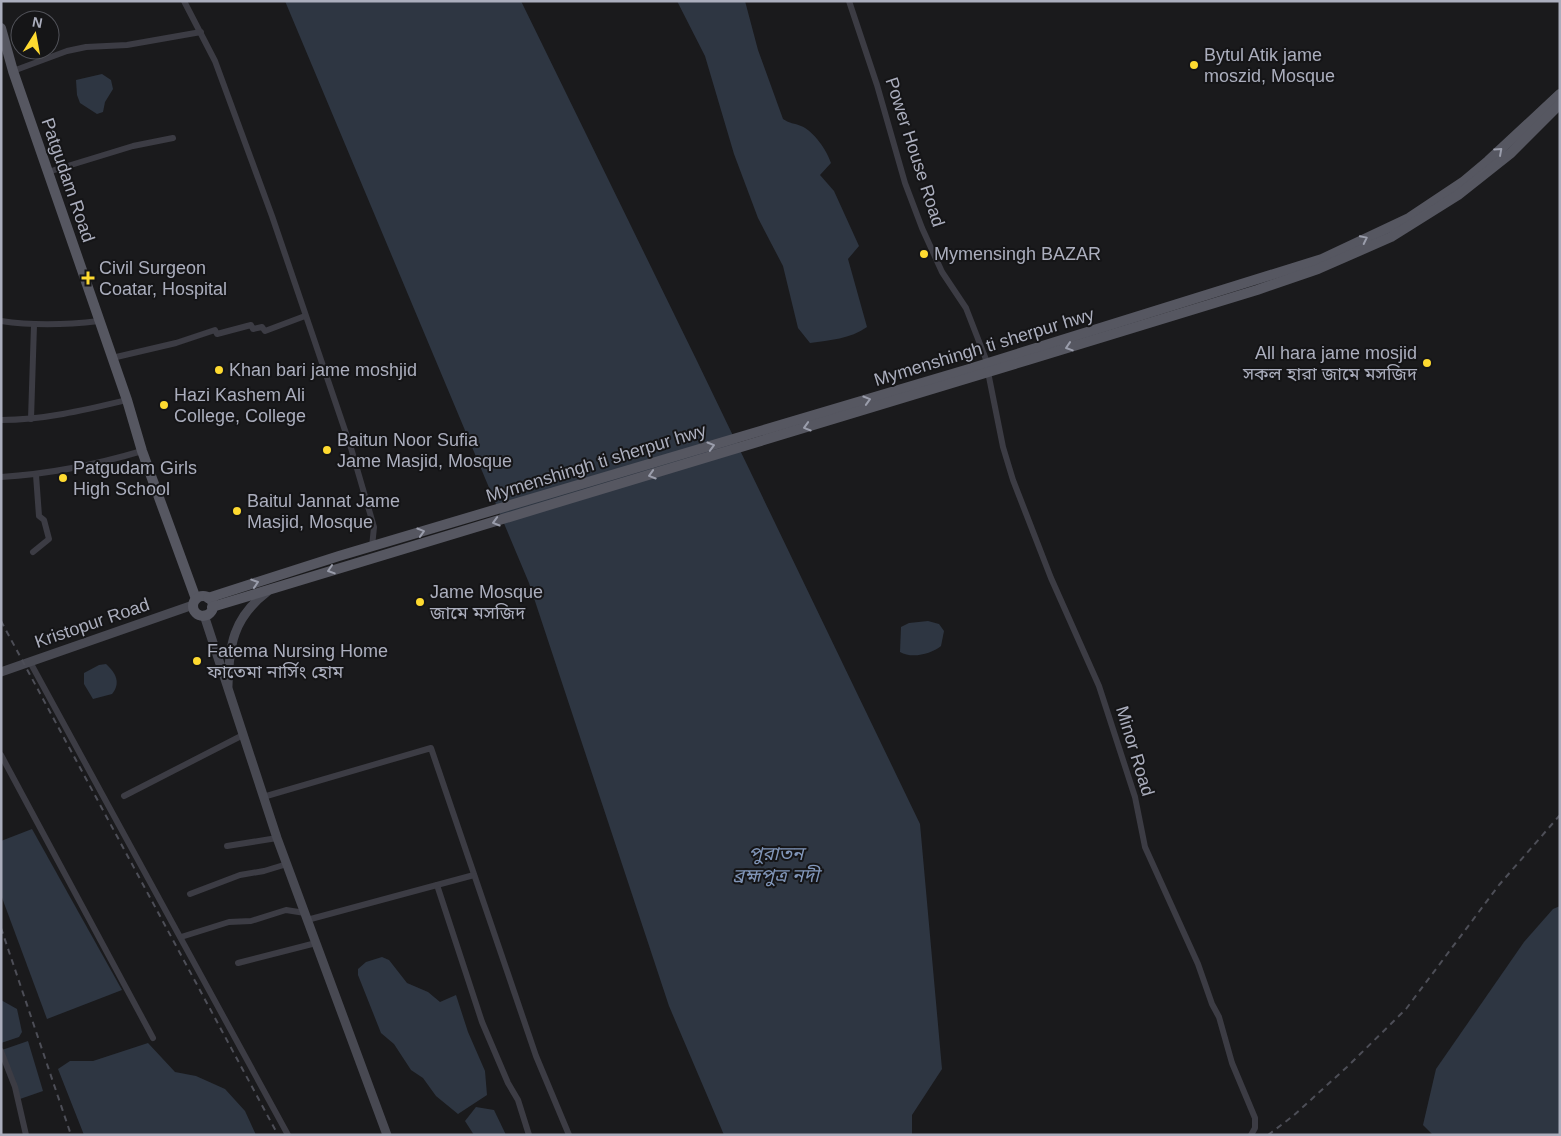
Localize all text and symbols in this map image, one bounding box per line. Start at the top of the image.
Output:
north arrow [10,10,60,60]
text: N [31,13,44,31]
place label: Bytul Atik jame moszid, Mosque [1204,45,1335,86]
marker: Bytul Atik jame moszid, Mosque [1188,59,1200,71]
street label: Power House Road [881,75,949,229]
street label: Patgudam Road [37,115,99,245]
one-way arrow [1494,148,1503,157]
one-way arrow [1359,235,1368,246]
place label: Mymensingh BAZAR [934,244,1101,264]
marker: Mymensingh BAZAR [918,248,930,260]
place label: Civil Surgeon Coatar, Hospital [99,258,227,299]
marker: Civil Surgeon Coatar, Hospital [81,271,95,285]
street label: Mymenshingh ti sherpur hwy [872,304,1096,390]
one-way arrow [1066,341,1074,351]
place label: All hara jame mosjid সকল হারা জামে মসজিদ [1242,343,1418,384]
marker: All hara jame mosjid সকল হারা জামে মসজিদ [1421,357,1433,369]
place label: Khan bari jame moshjid [229,360,417,380]
marker: Khan bari jame moshjid [213,364,225,376]
place label: Hazi Kashem Ali College, College [174,385,306,426]
one-way arrow [862,395,871,405]
marker: Hazi Kashem Ali College, College [158,399,170,411]
street label: Mymenshingh ti sherpur hwy [484,420,708,506]
one-way arrow [804,422,812,432]
place label: Baitun Noor Sufia Jame Masjid, Mosque [337,430,512,471]
one-way arrow [707,442,715,452]
marker: Baitun Noor Sufia Jame Masjid, Mosque [321,444,333,456]
place label: Patgudam Girls High School [73,458,197,499]
one-way arrow [648,469,657,479]
marker: Patgudam Girls High School [57,472,69,484]
place label: Baitul Jannat Jame Masjid, Mosque [247,491,400,532]
marker: Baitul Jannat Jame Masjid, Mosque [231,505,243,517]
one-way arrow [492,516,501,527]
one-way arrow [417,528,425,538]
one-way arrow [327,564,336,574]
one-way arrow [250,579,258,589]
place label: Jame Mosque জামে মসজিদ [429,582,543,623]
street label: Kristopur Road [32,594,152,652]
marker: Jame Mosque জামে মসজিদ [414,596,426,608]
place label: Fatema Nursing Home ফাতেমা নার্সিং হোম [206,641,388,682]
marker: Fatema Nursing Home ফাতেমা নার্সিং হোম [191,655,203,667]
street label: Minor Road [1112,704,1158,798]
water label: পুরাতন ব্রহ্মপুত্র নদী [733,843,823,887]

